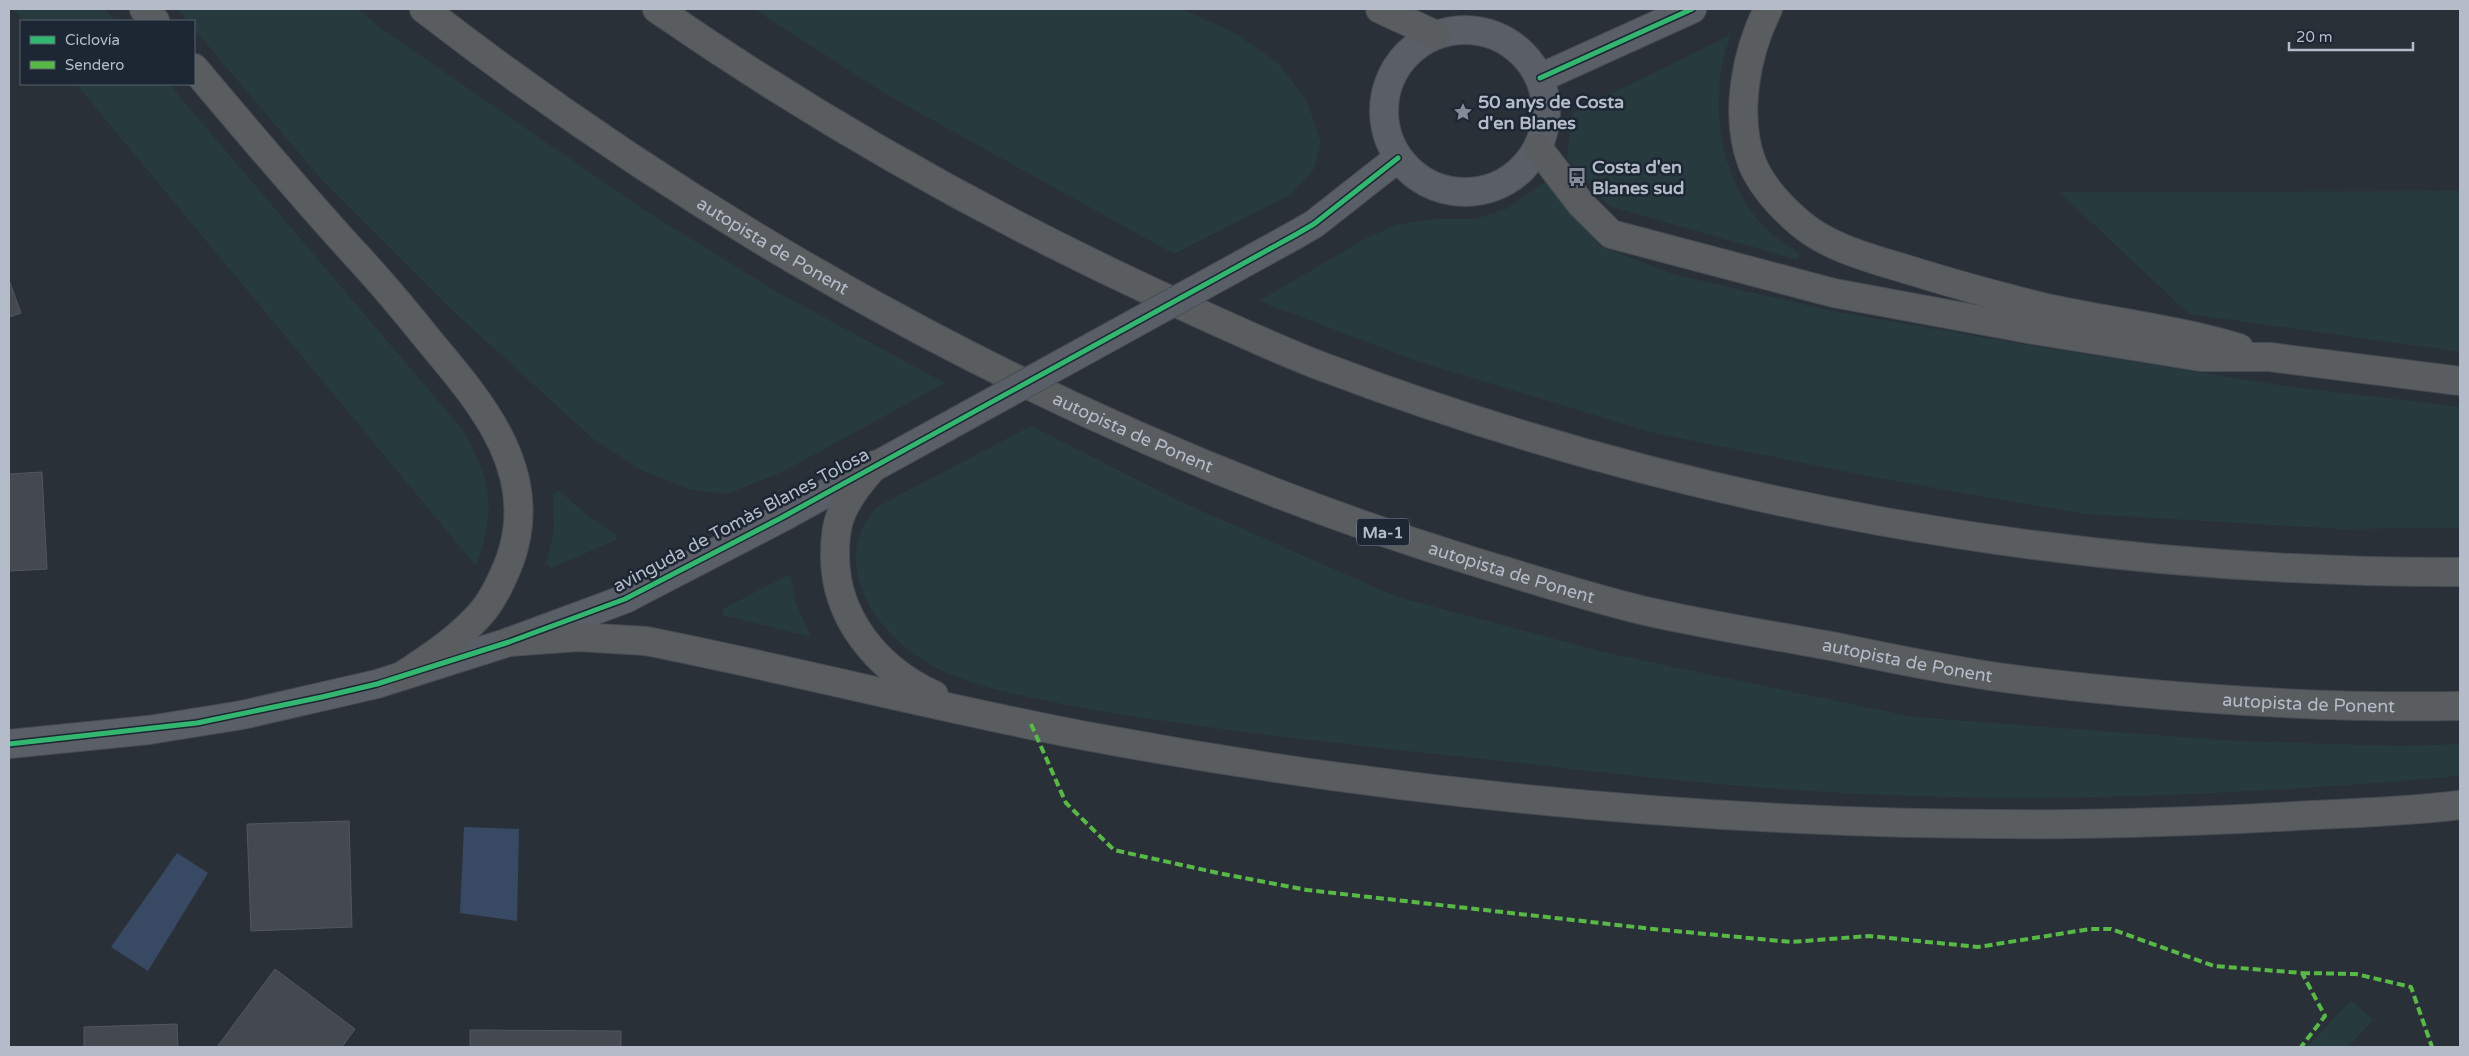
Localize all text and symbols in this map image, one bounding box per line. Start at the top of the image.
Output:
legend [20,20,195,85]
scale bar [2289,20,2413,52]
text: 20 m [2296,28,2333,46]
text: Ciclovía [65,31,120,49]
text: Sendero [65,56,124,74]
place label: 50 anys de Costa d'en Blanes [1478,91,1624,134]
place icon: 50 anys de Costa d'en Blanes [1452,101,1474,123]
place label: Costa d'en Blanes sud [1592,156,1684,199]
bus stop icon: Costa d'en Blanes sud [1566,166,1588,188]
street label: autopista de Ponent [693,192,853,300]
street label: autopista de Ponent [1049,388,1216,478]
street label: avinguda de Tomàs Blanes Tolosa [609,443,873,597]
road number: Ma-1 [1357,518,1409,546]
street label: autopista de Ponent [1426,537,1597,608]
street label: autopista de Ponent [1821,634,1994,687]
street label: autopista de Ponent [2222,689,2395,717]

